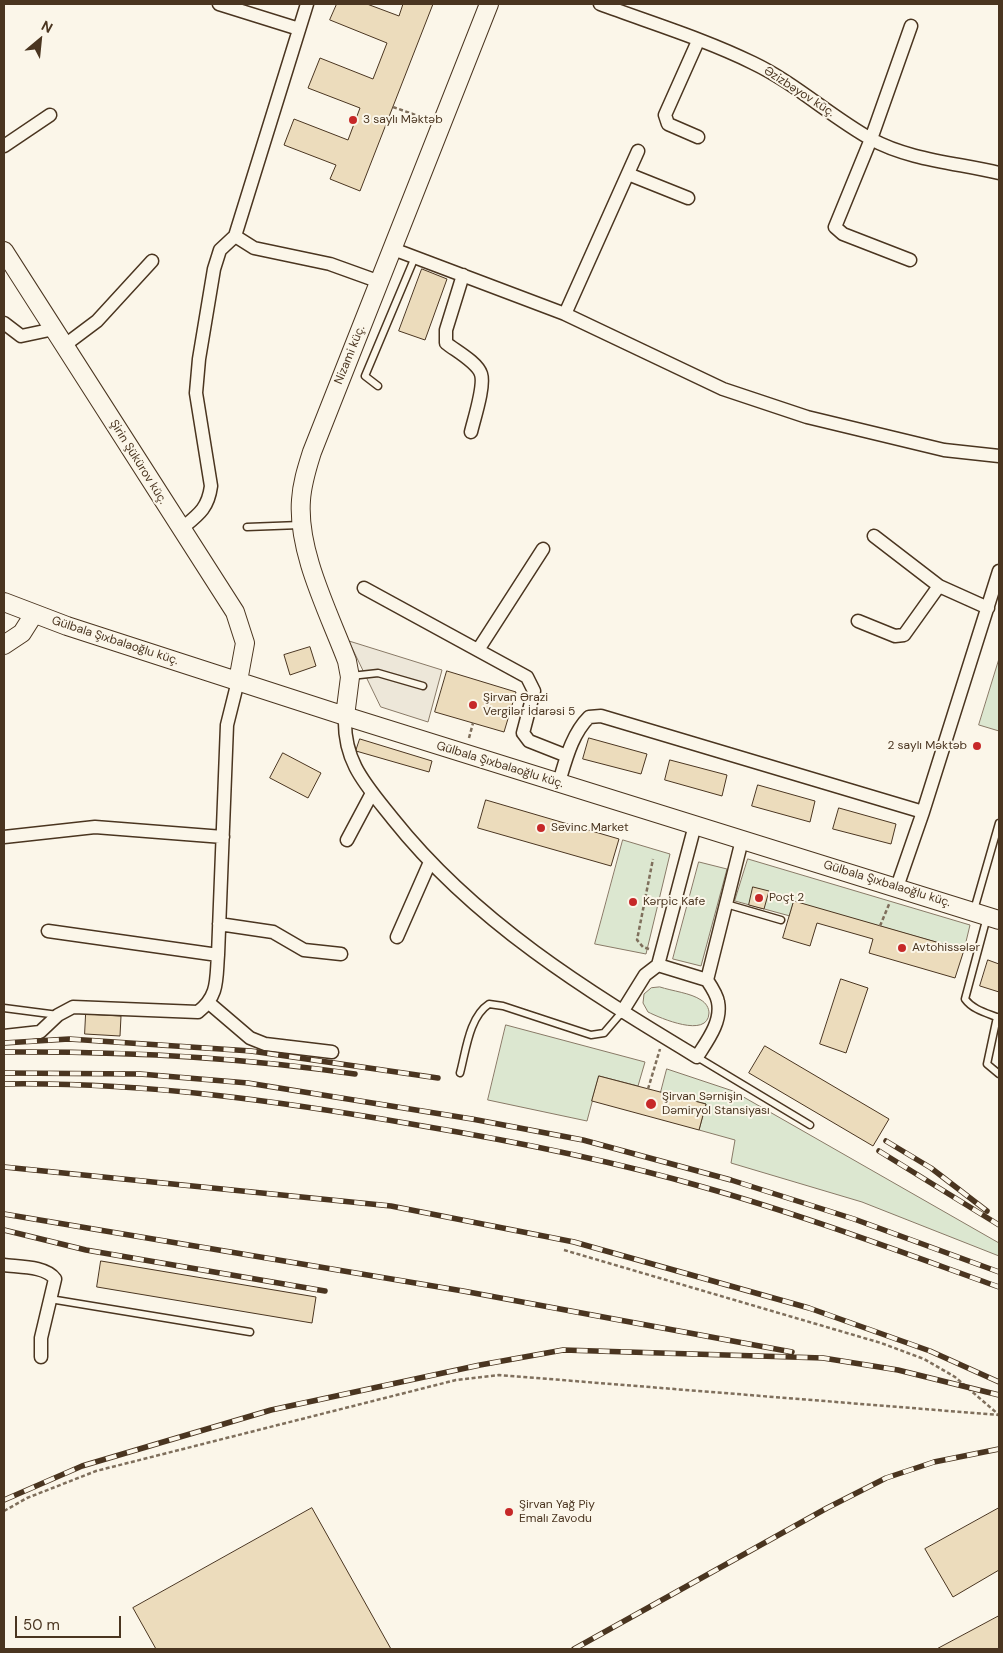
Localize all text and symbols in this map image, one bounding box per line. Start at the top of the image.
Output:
north arrow [15,15,65,65]
text: N [38,16,56,37]
street label: Əzizbəyov küç. [761,64,837,120]
place label: 3 saylı Məktəb [363,113,443,127]
marker: 3 saylı Məktəb [347,114,359,126]
street label: Nizami küç. [332,324,368,386]
street label: Şirin Şükürov küç. [106,417,170,507]
street label: Gülbala Şıxbalaoğlu küç. [50,614,180,668]
place label: Şirvan Ərazi Vergilər İdarəsi 5 [483,691,575,719]
marker: Şirvan Ərazi Vergilər İdarəsi 5 [467,699,479,711]
street label: Gülbala Şıxbalaoğlu küç. [435,739,565,791]
place label: 2 saylı Məktəb [887,739,967,753]
marker: 2 saylı Məktəb [971,740,983,752]
place label: Sevinc Market [551,821,629,835]
marker: Sevinc Market [535,822,547,834]
street label: Gülbala Şıxbalaoğlu küç. [822,858,952,910]
place label: Poçt 2 [769,891,804,905]
marker: Poçt 2 [753,892,765,904]
place label: Kərpic Kafe [643,895,705,909]
marker: Kərpic Kafe [627,896,639,908]
place label: Avtohissələr [912,941,980,955]
marker: Avtohissələr [896,942,908,954]
place label: Şirvan Sərnişin Dəmiryol Stansiyası [662,1090,770,1118]
marker: Şirvan Sərnişin Dəmiryol Stansiyası [644,1097,658,1111]
place label: Şirvan Yağ Piy Emalı Zavodu [519,1498,595,1526]
marker: Şirvan Yağ Piy Emalı Zavodu [503,1506,515,1518]
scale bar [18,1606,124,1638]
text: 50 m [23,1615,60,1635]

